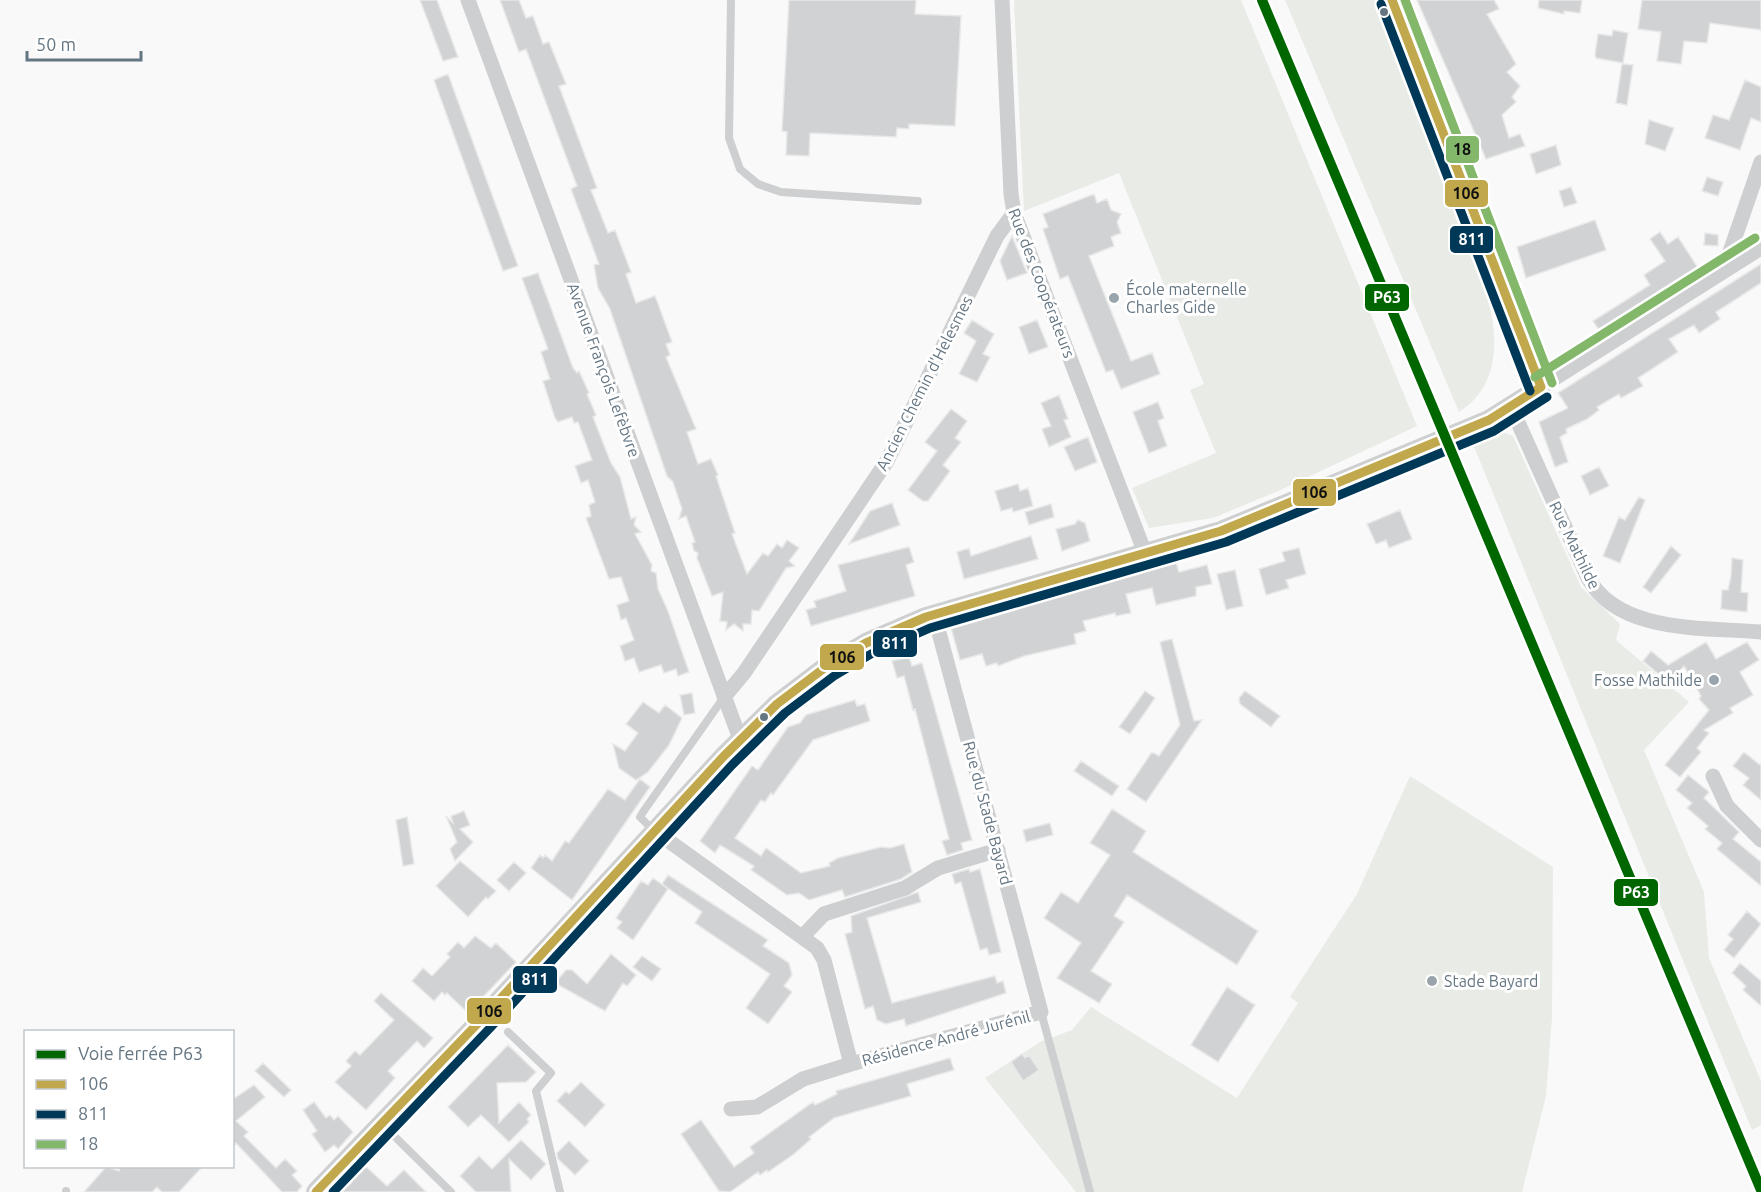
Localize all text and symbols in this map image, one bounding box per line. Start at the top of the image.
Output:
unlabelled marker [1378,6,1390,18]
scale bar [27,24,141,62]
text: 50 m [36,34,76,54]
line badge: 18 [1445,135,1480,164]
text: 18 [1453,140,1471,158]
line badge: 106 [1444,179,1489,208]
text: 106 [1452,184,1480,202]
street label: Rue des Coopérateurs [1005,206,1079,360]
line badge: 811 [1449,225,1494,254]
text: 811 [1458,230,1486,248]
place label: École maternelle Charles Gide [1126,278,1247,316]
street label: Avenue François Lefèbvre [564,280,644,460]
line badge: P63 [1364,283,1410,312]
text: P63 [1373,288,1401,306]
marker: École maternelle Charles Gide [1107,291,1121,305]
street label: Ancien Chemin d'Helesmes [872,293,976,473]
line badge: 106 [1292,478,1337,507]
text: 106 [1300,483,1328,501]
street label: Rue Mathilde [1546,498,1604,592]
line badge: 811 [872,629,918,658]
text: 811 [881,634,909,652]
line badge: 106 [819,643,865,671]
text: 106 [828,648,856,666]
place label: Fosse Mathilde [1594,671,1702,689]
marker: Fosse Mathilde [1707,673,1721,687]
unlabelled marker [758,711,770,723]
street label: Rue du Stade Bayard [960,739,1016,887]
line badge: P63 [1613,878,1659,907]
text: P63 [1622,883,1650,901]
line badge: 811 [512,965,558,994]
text: 811 [521,970,549,988]
place label: Stade Bayard [1444,972,1538,990]
marker: Stade Bayard [1425,974,1439,988]
line badge: 106 [466,997,512,1025]
text: 106 [475,1002,503,1020]
street label: Résidence André Jurénil [860,1007,1032,1069]
legend [24,1030,234,1168]
text: Voie ferrée P63 [78,1043,203,1063]
text: 106 [78,1073,108,1093]
text: 811 [78,1103,108,1123]
text: 18 [78,1133,98,1153]

